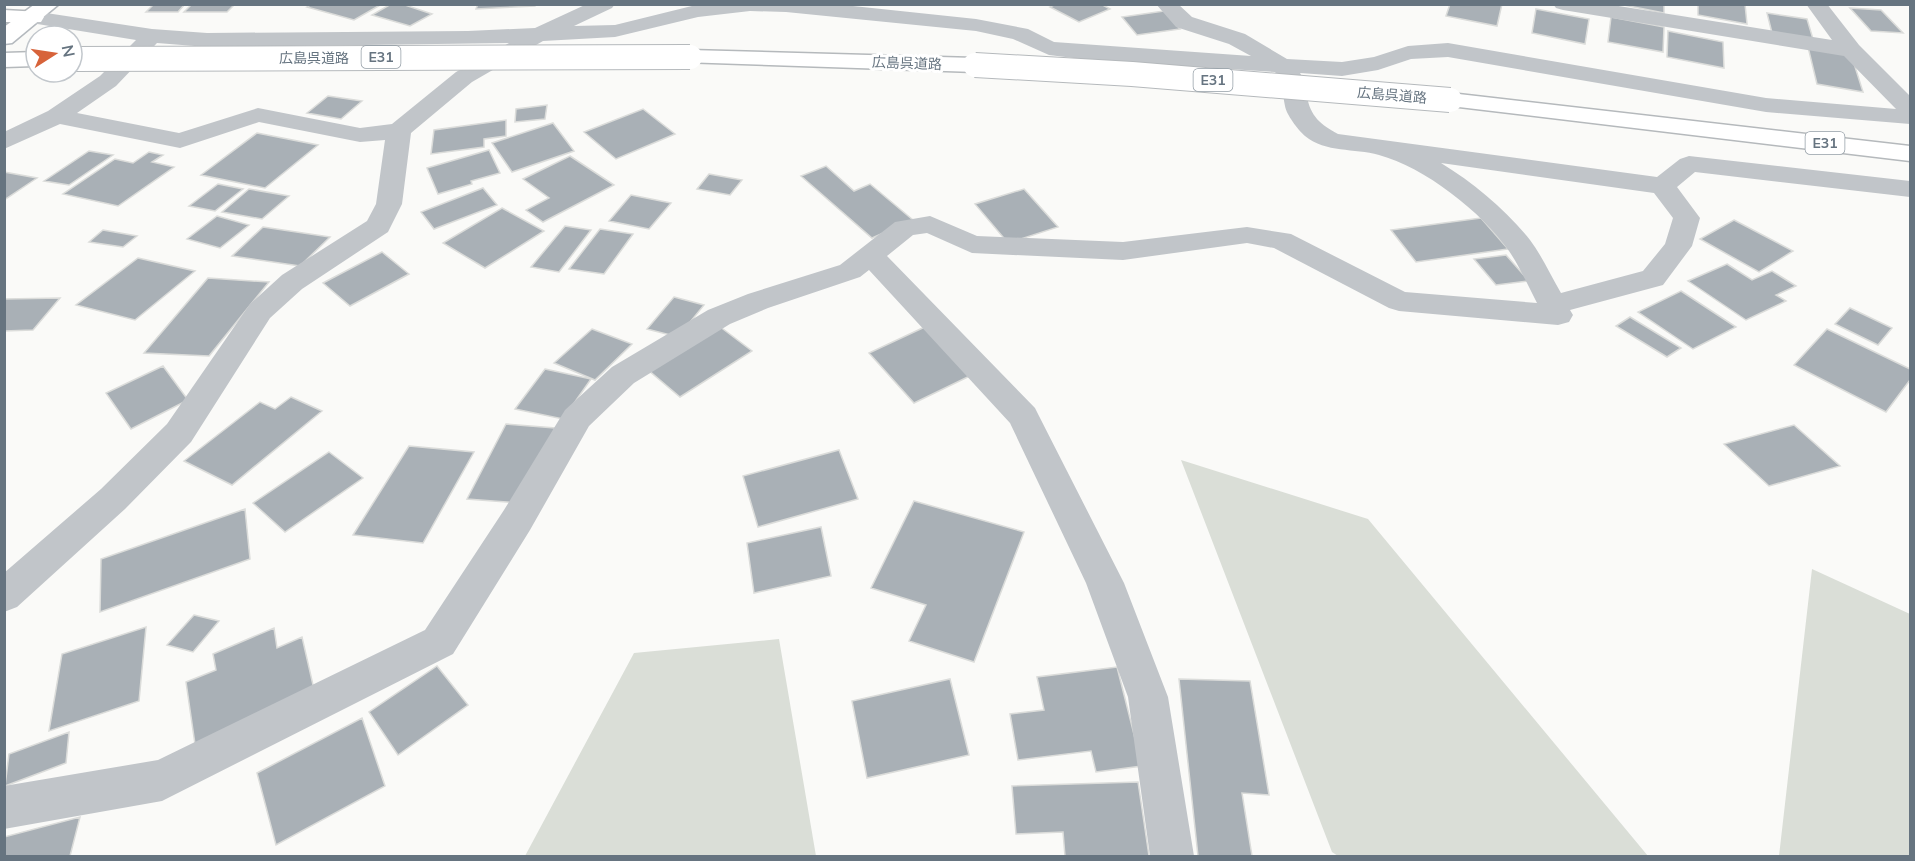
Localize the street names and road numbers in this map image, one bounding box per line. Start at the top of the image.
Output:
road number: E31 [362,46,400,68]
street label: 広島呉道路 [279,49,349,67]
street label: 広島呉道路 [872,53,942,73]
road number: E31 [1194,69,1232,91]
street label: 広島呉道路 [1356,83,1428,107]
road number: E31 [1806,132,1844,154]

